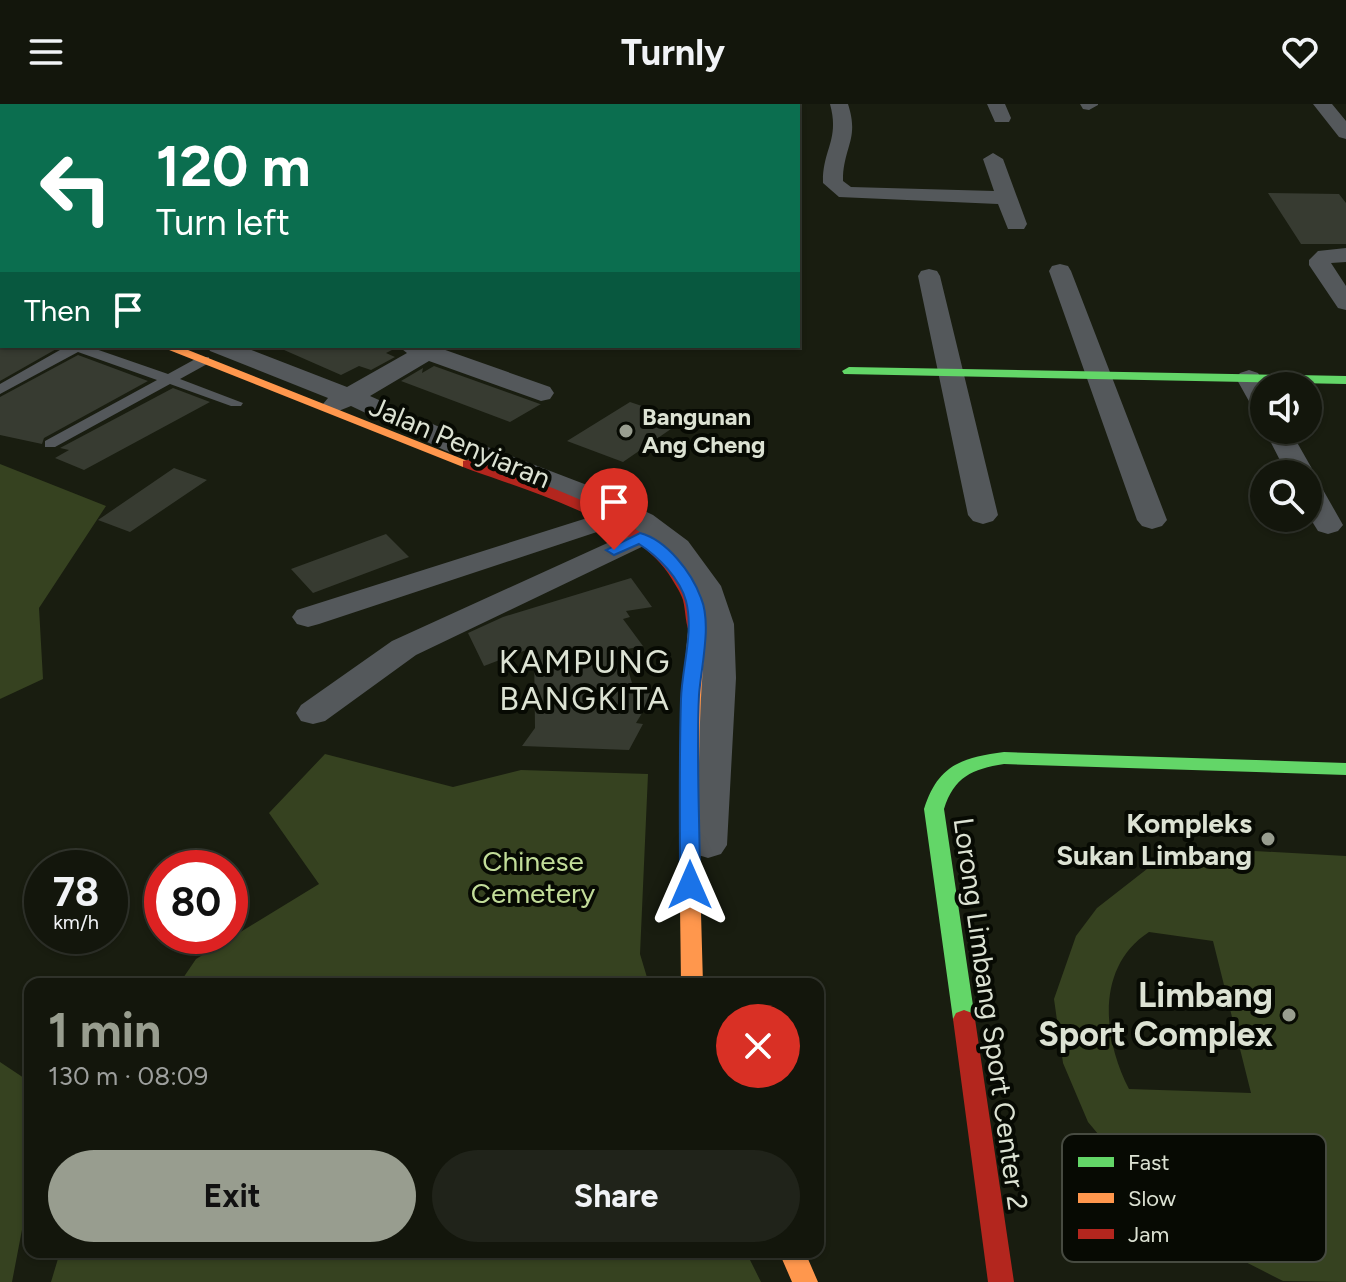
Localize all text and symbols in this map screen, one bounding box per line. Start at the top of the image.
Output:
icon: menu [24,30,68,74]
icon: heart [1278,30,1322,74]
text: Turnly [621,31,725,74]
text: 120 m [156,133,311,200]
icon: left [24,136,128,240]
text: Turn left [156,201,290,244]
icon: arrive [106,288,150,332]
text: Then [24,292,90,329]
map controls [1250,372,1322,532]
button: sound [1250,372,1322,444]
street label: Jalan Penyiaran [364,389,556,495]
place label: Bangunan Ang Cheng [642,402,765,459]
marker: Bangunan Ang Cheng [617,422,635,440]
button: search [1250,460,1322,532]
pin [580,468,648,550]
icon: arrive [592,480,636,524]
district label: KAMPUNG BANGKITA [499,643,671,718]
place label: Kompleks Sukan Limbang [1056,806,1252,872]
street label: Lorong Limbang Sport Center 2 [947,816,1035,1212]
marker: Kompleks Sukan Limbang [1259,830,1277,848]
position arrow [648,843,732,927]
park label: Chinese Cemetery [471,844,596,910]
speed limit sign: 80 [144,850,248,954]
text: 78 [53,868,99,916]
text: km/h [53,910,99,934]
place label: Limbang Sport Complex [1038,975,1273,1055]
text: 1 min [48,1001,161,1059]
button: close [716,1004,800,1088]
marker: Limbang Sport Complex [1280,1006,1298,1024]
text: 130 m · 08:09 [48,1060,208,1092]
legend [1062,1134,1326,1262]
text: Fast [1128,1149,1170,1176]
button: Exit [48,1150,416,1242]
button: Share [432,1150,800,1242]
text: Slow [1128,1185,1177,1212]
text: Jam [1128,1221,1169,1248]

